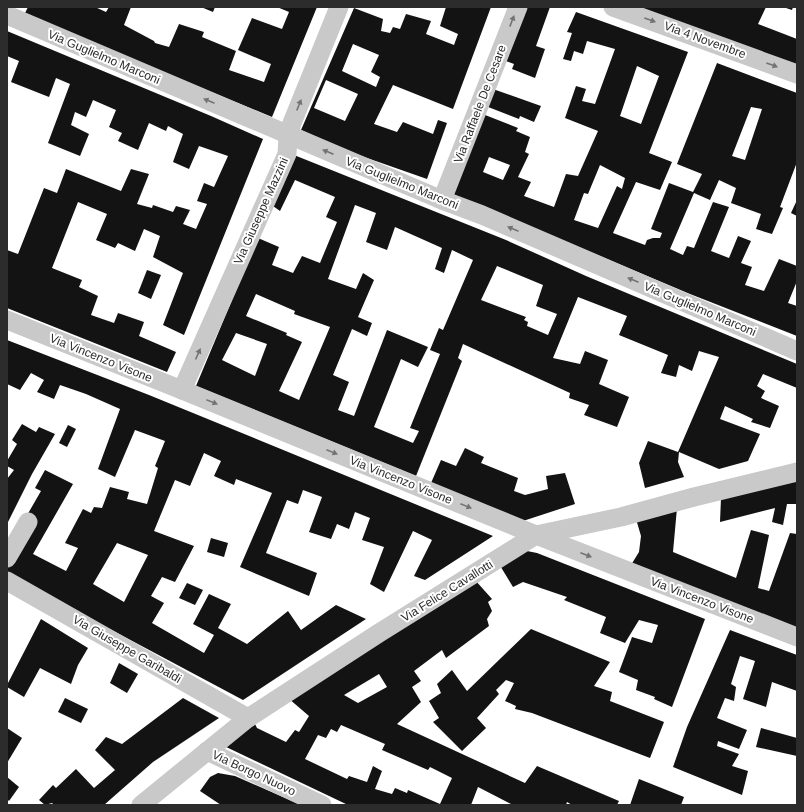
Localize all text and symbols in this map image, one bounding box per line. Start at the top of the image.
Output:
one-way arrow [510,14,516,26]
one-way arrow [644,18,656,24]
street label: Via 4 Novembre [662,19,748,61]
street label: Via Guglielmo Marconi [46,27,162,87]
street label: Via Raffaele De Cesare [451,43,509,165]
one-way arrow [766,62,778,68]
one-way arrow [202,98,214,104]
one-way arrow [297,99,303,111]
one-way arrow [322,149,334,155]
street label: Via Guglielmo Marconi [344,154,460,212]
street label: Via Giuseppe Mazzini [231,155,291,267]
one-way arrow [507,225,519,231]
one-way arrow [627,277,638,283]
street label: Via Guglielmo Marconi [642,279,758,339]
street label: Via Vincenzo Visone [48,331,155,385]
one-way arrow [195,349,201,360]
one-way arrow [207,400,219,406]
one-way arrow [327,449,339,455]
street label: Via Vincenzo Visone [348,453,455,507]
one-way arrow [460,504,472,510]
one-way arrow [581,552,593,558]
street label: Via Felice Cavallotti [399,557,495,625]
street label: Via Vincenzo Visone [648,574,756,626]
street label: Via Giuseppe Garibaldi [70,612,184,686]
street label: Via Borgo Nuovo [210,748,298,799]

